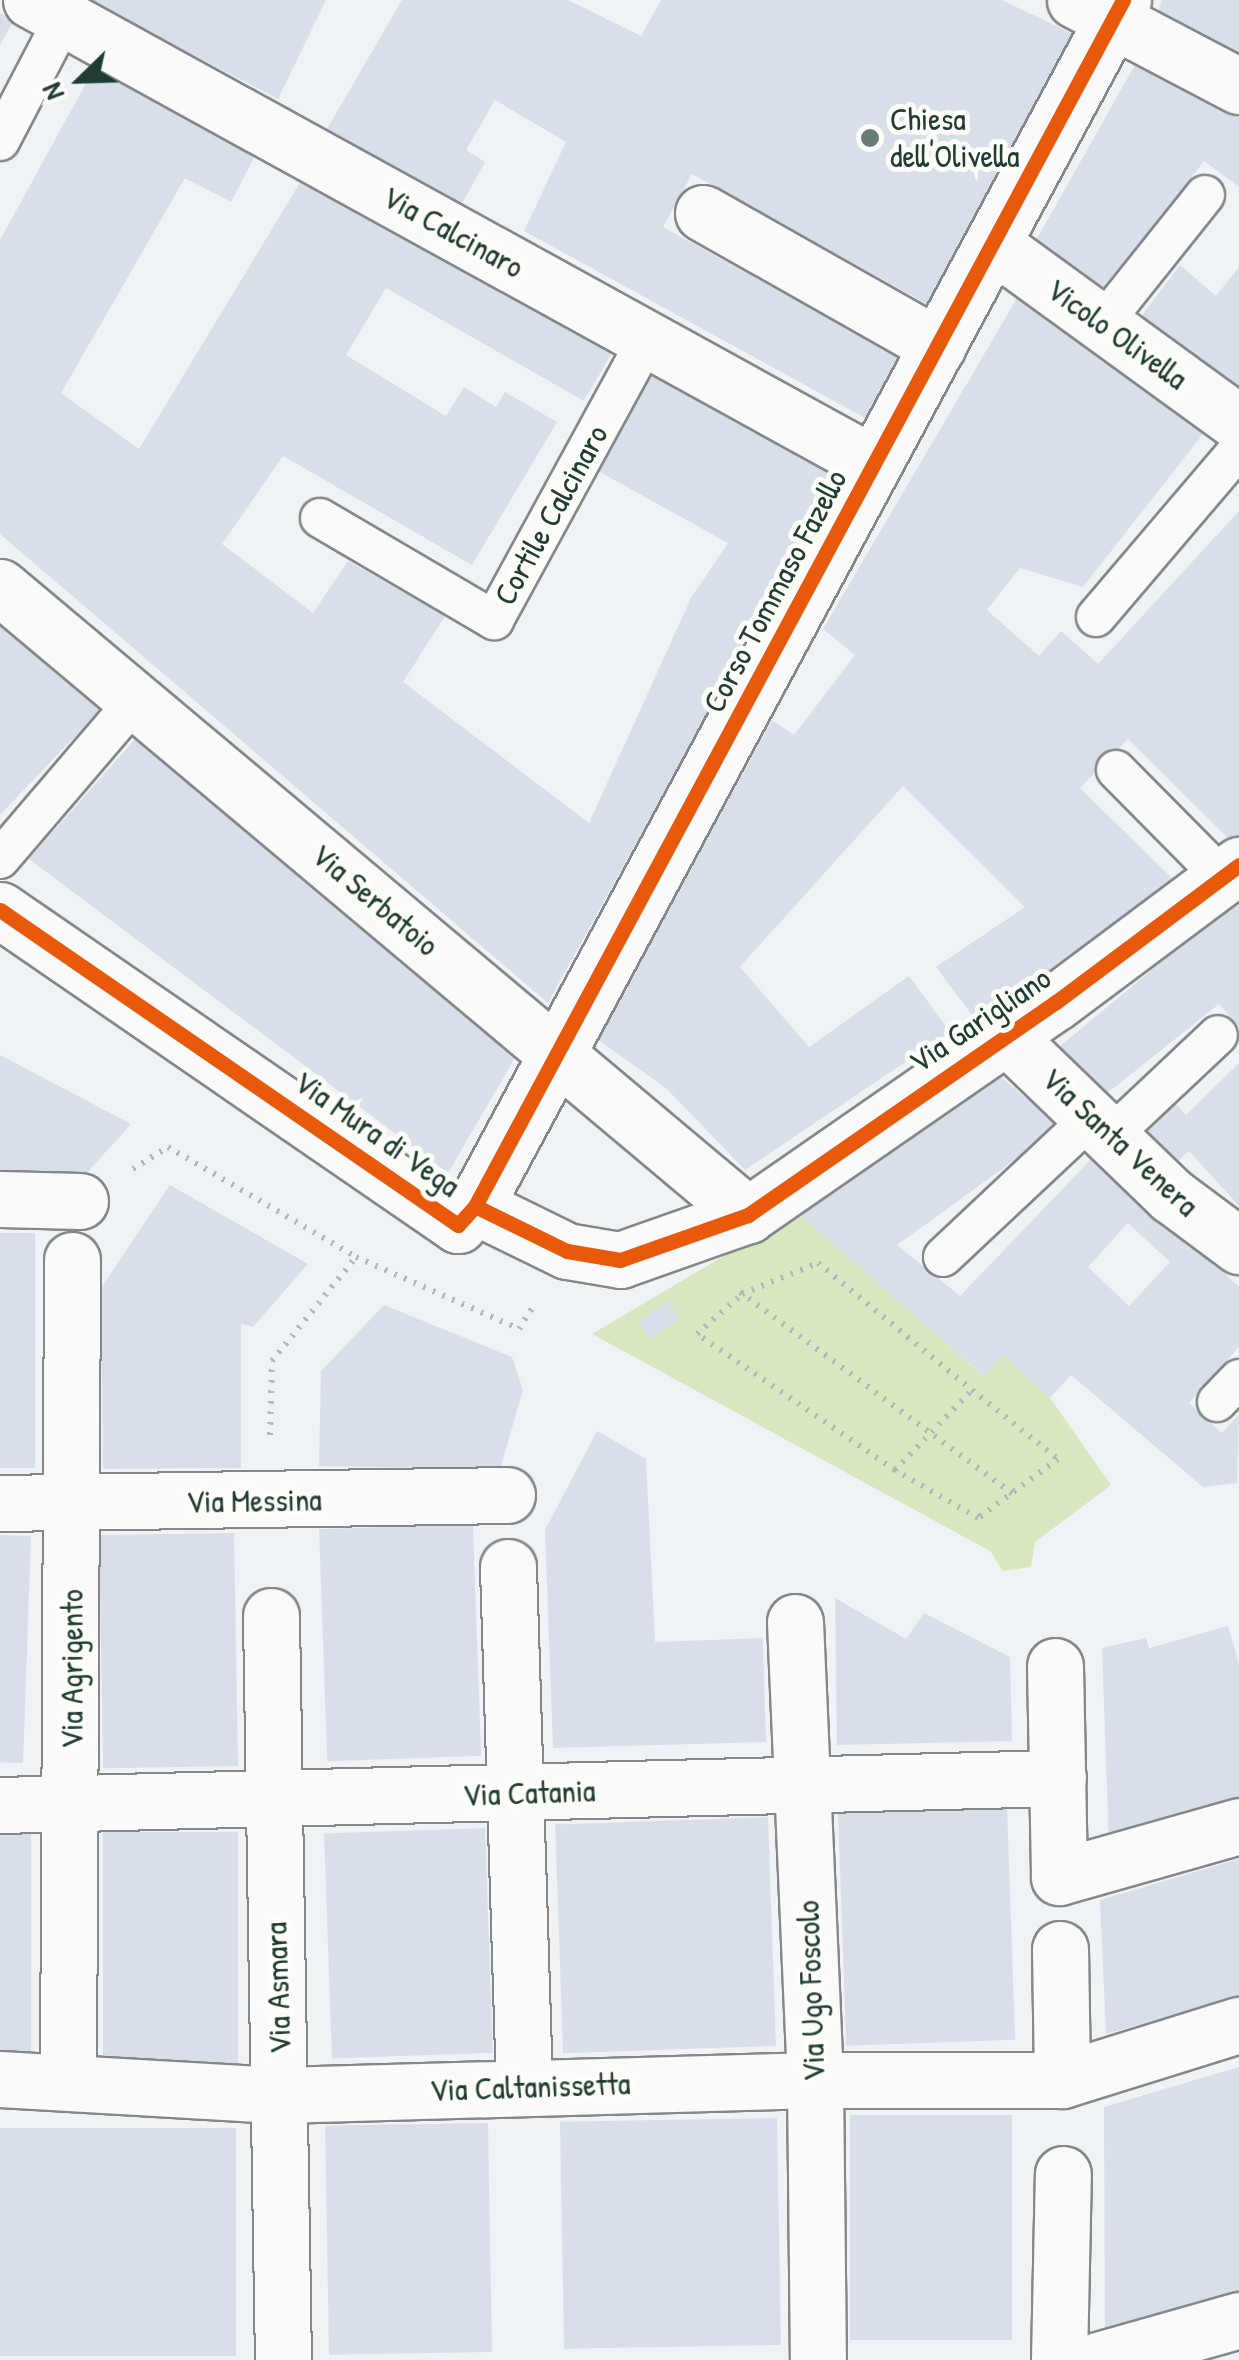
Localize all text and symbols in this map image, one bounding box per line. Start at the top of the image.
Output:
north arrow [30,30,130,130]
text: N [32,77,73,106]
place label: Chiesa dell'Olivella [890,101,1020,176]
marker: Chiesa dell'Olivella [859,127,881,149]
street label: Via Calcinaro [376,178,530,286]
street label: Vicolo Olivella [1039,270,1195,398]
street label: Cortile Calcinaro [486,418,616,612]
street label: Corso Tommaso Fazello [695,463,855,719]
street label: Via Serbatoio [303,836,447,964]
street label: Via Garigliano [902,959,1058,1081]
street label: Via Santa Venera [1034,1060,1206,1224]
street label: Via Mura di Vega [287,1063,467,1205]
street label: Via Messina [186,1481,322,1521]
street label: Via Agrigento [53,1589,91,1749]
street label: Via Catania [462,1771,596,1815]
street label: Via Ugo Foscolo [789,1900,833,2082]
street label: Via Asmara [257,1921,299,2055]
street label: Via Caltanissetta [429,2064,631,2110]

